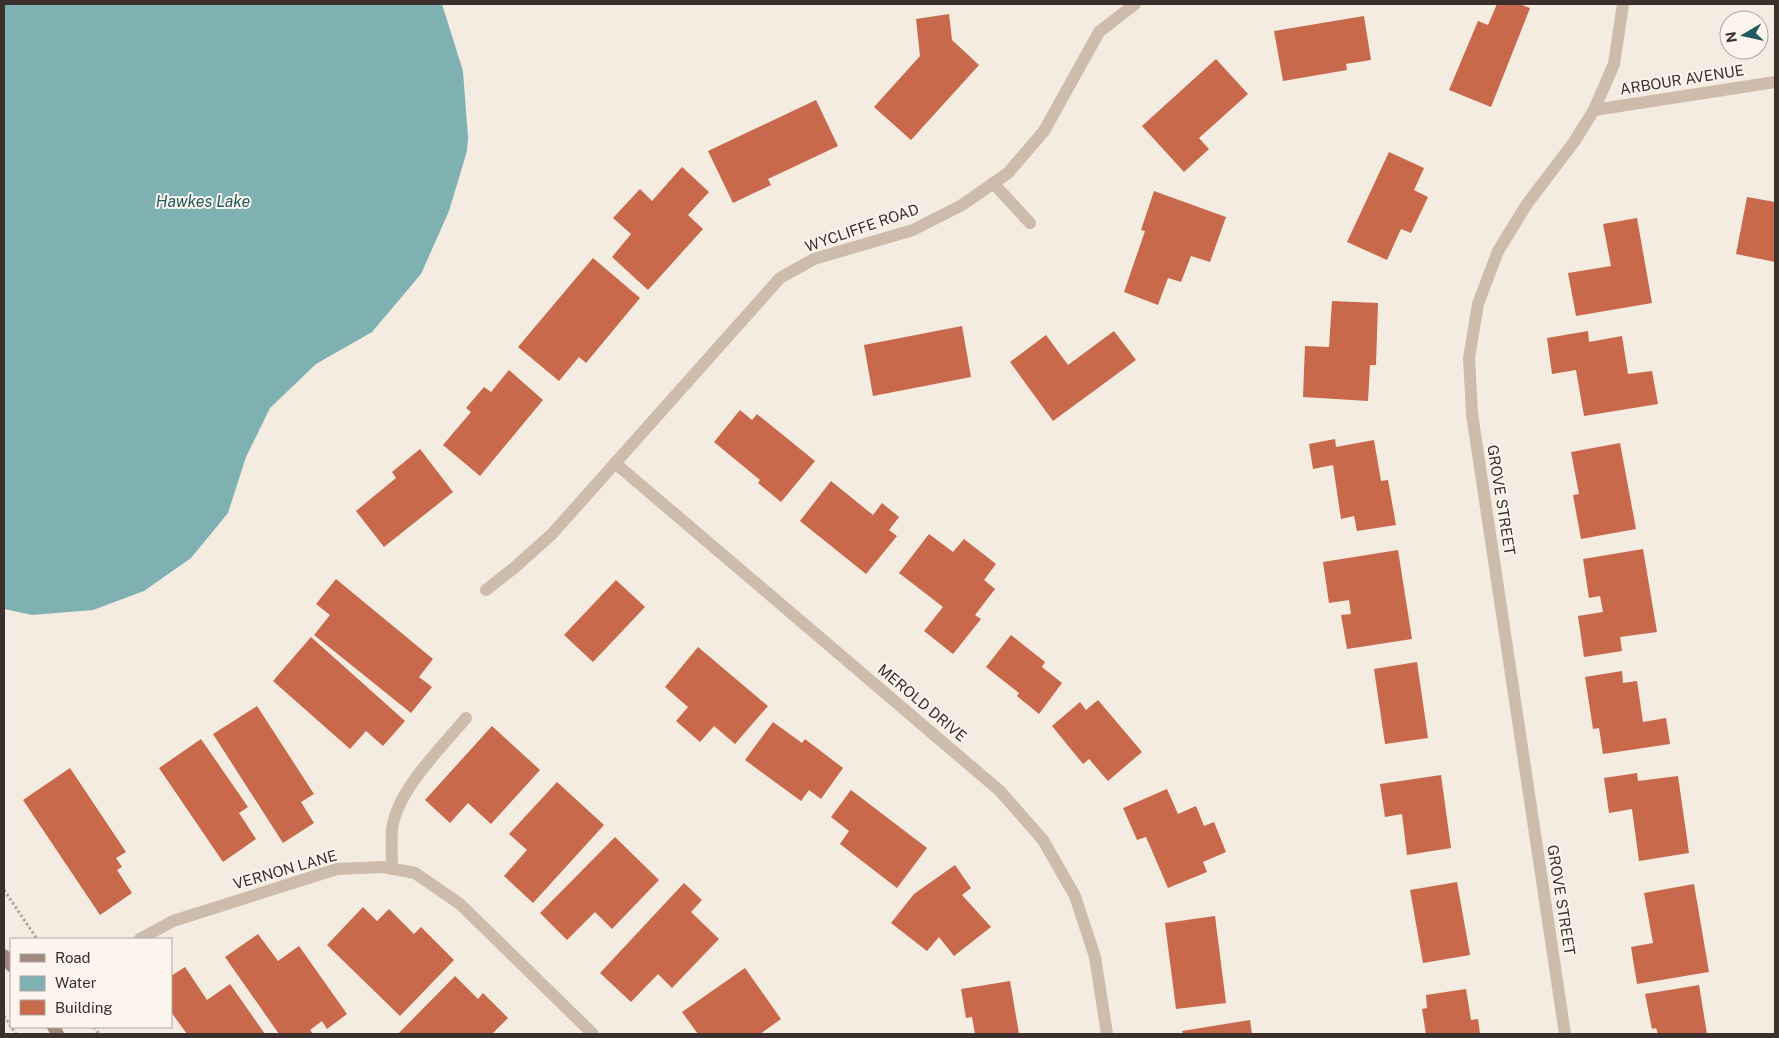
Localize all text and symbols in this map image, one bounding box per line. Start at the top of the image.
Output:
north arrow [1719,10,1769,60]
text: N [1722,30,1740,44]
street label: ARBOUR AVENUE [1619,61,1745,98]
water label: Hawkes Lake [156,192,251,211]
street label: WYCLIFFE ROAD [803,200,921,255]
street label: GROVE STREET [1484,444,1519,556]
street label: MEROLD DRIVE [874,661,970,745]
street label: GROVE STREET [1544,844,1579,956]
street label: VERNON LANE [231,847,339,892]
legend [10,938,172,1028]
text: Road [55,949,91,966]
text: Water [55,974,97,991]
text: Building [55,999,113,1016]

